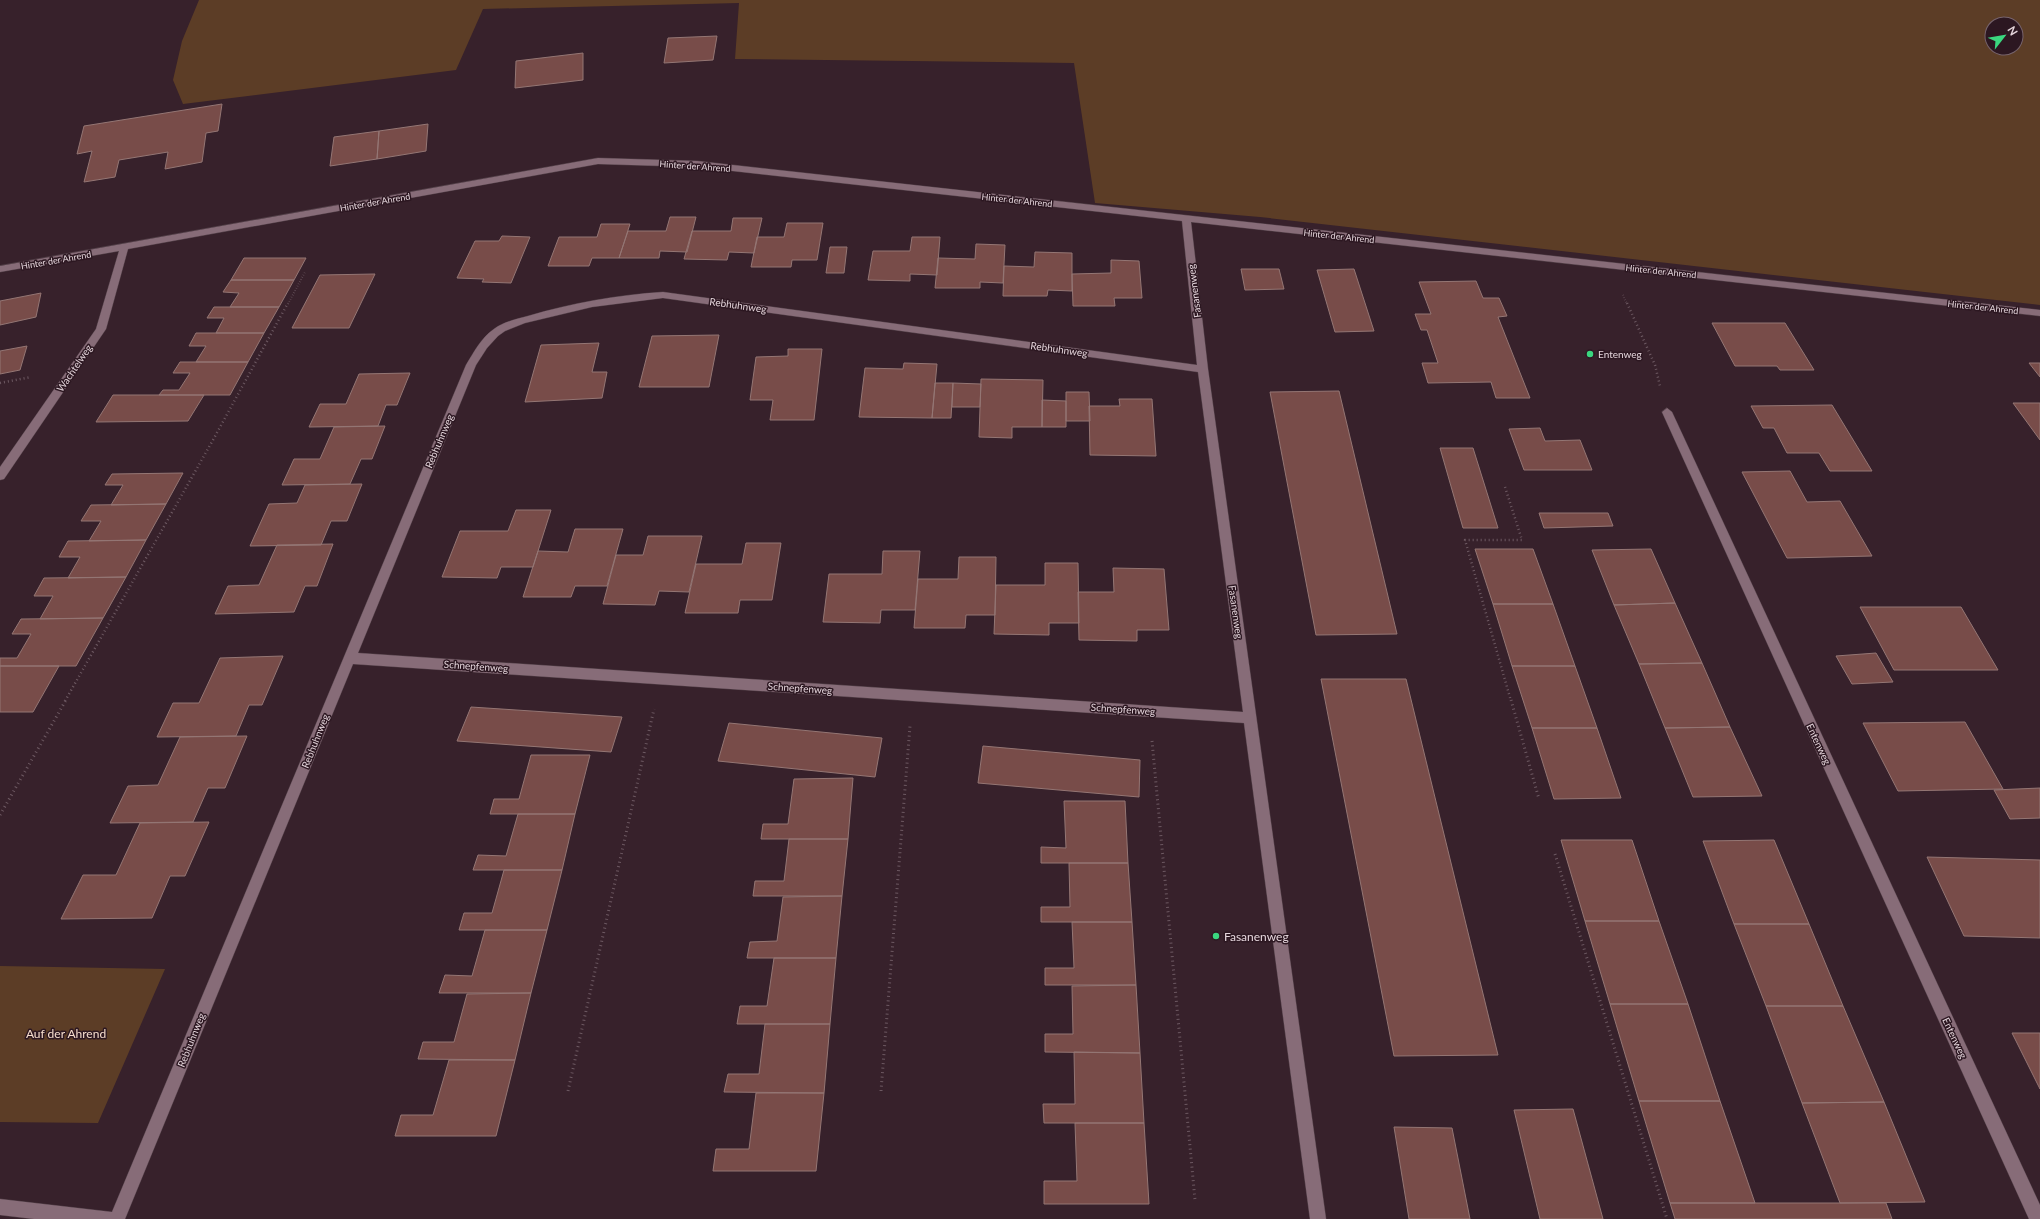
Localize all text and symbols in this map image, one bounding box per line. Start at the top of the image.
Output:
north arrow [1984,16,2024,56]
text: N [2005,24,2021,38]
street label: Hinter der Ahrend [659,158,731,174]
street label: Hinter der Ahrend [339,190,411,214]
street label: Hinter der Ahrend [981,191,1053,209]
street label: Hinter der Ahrend [1303,227,1375,245]
street label: Hinter der Ahrend [20,248,92,272]
street label: Hinter der Ahrend [1625,262,1697,280]
street label: Fasanenweg [1185,264,1203,318]
street label: Rebhuhnweg [709,295,767,315]
street label: Hinter der Ahrend [1947,298,2019,316]
street label: Rebhuhnweg [1030,339,1088,359]
street label: Wachtelweg [54,342,94,394]
place label: Entenweg [1598,348,1642,360]
marker: Entenweg [1585,349,1595,359]
street label: Rebhuhnweg [422,412,456,470]
street label: Fasanenweg [1226,584,1246,640]
street label: Schnepfenweg [443,658,509,674]
street label: Schnepfenweg [767,680,833,696]
street label: Schnepfenweg [1090,701,1156,717]
street label: Rebhuhnweg [299,712,331,770]
street label: Entenweg [1804,722,1834,766]
place label: Fasanenweg [1224,929,1289,944]
marker: Fasanenweg [1211,931,1221,941]
street label: Rebhuhnweg [175,1011,207,1069]
street label: Entenweg [1940,1016,1970,1060]
park label: Auf der Ahrend [26,1026,106,1041]

